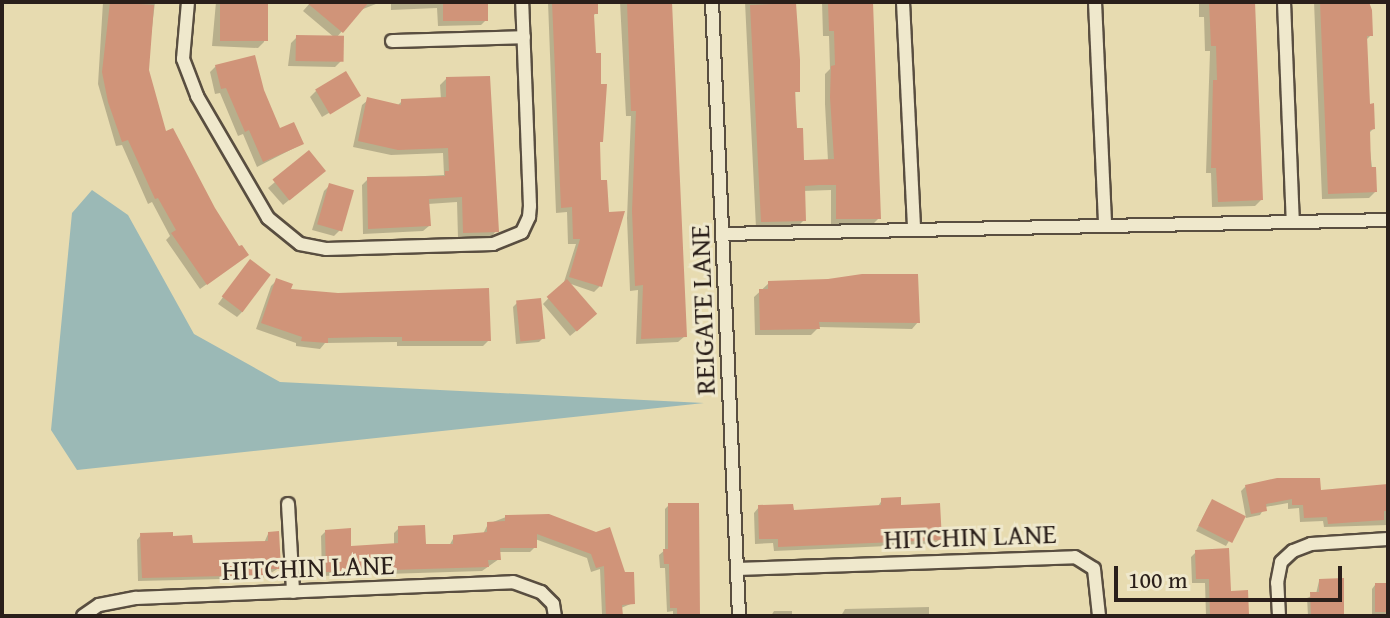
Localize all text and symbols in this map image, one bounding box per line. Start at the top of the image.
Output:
street label: REIGATE LANE [682,224,722,396]
street label: HITCHIN LANE [883,516,1057,556]
street label: HITCHIN LANE [221,547,395,587]
scale bar [1118,550,1346,600]
text: 100 m [1128,562,1188,597]

